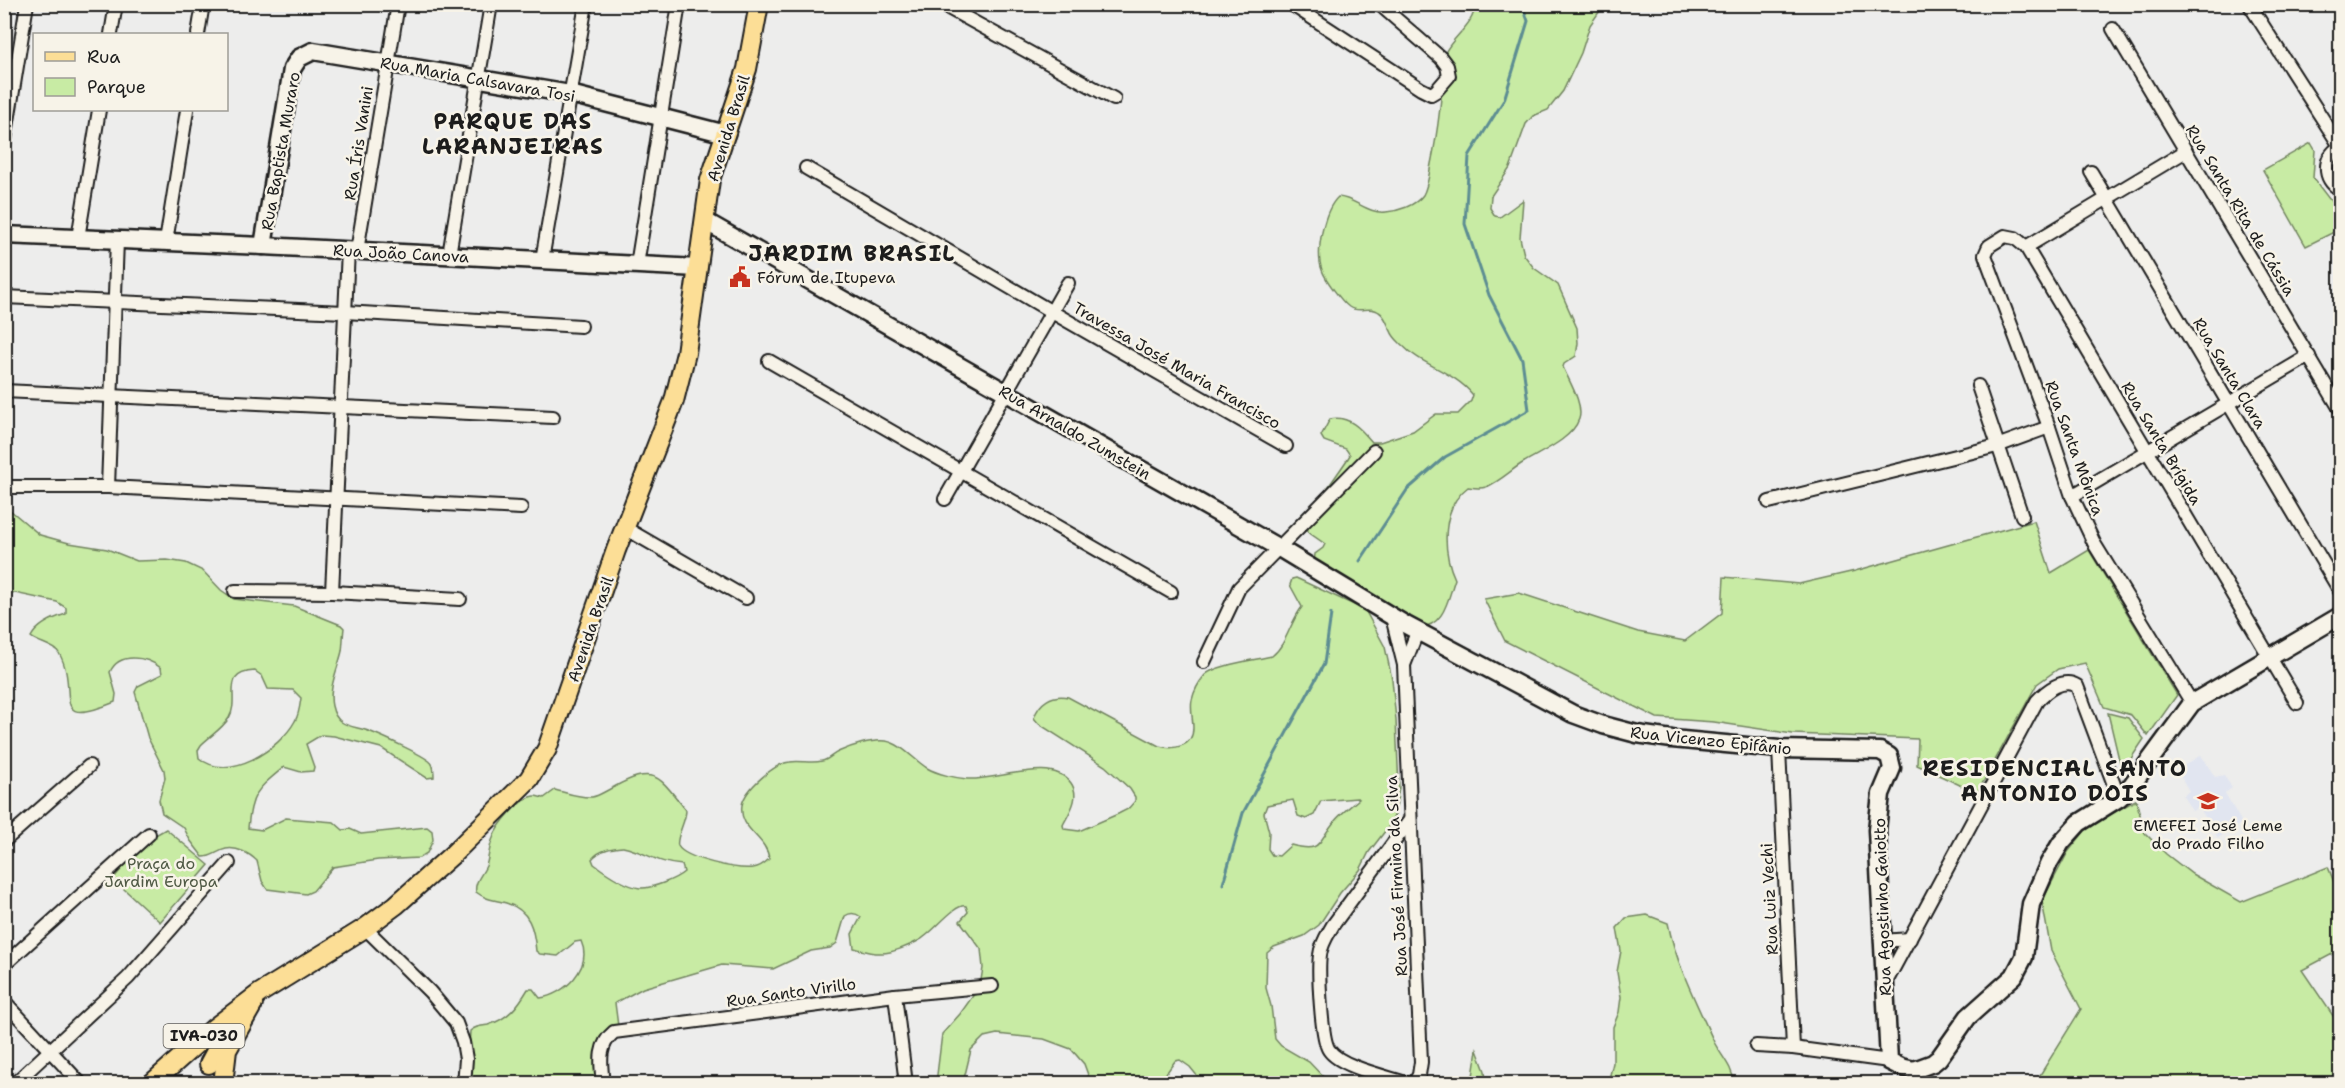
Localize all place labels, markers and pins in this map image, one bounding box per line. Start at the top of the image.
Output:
public building icon: Fórum de Itupeva [728,265,752,289]
place label: Fórum de Itupeva [757,267,895,288]
school or university icon: EMEFEI José Leme do Prado Filho [2196,789,2220,813]
place label: EMEFEI José Leme do Prado Filho [2133,815,2283,854]

